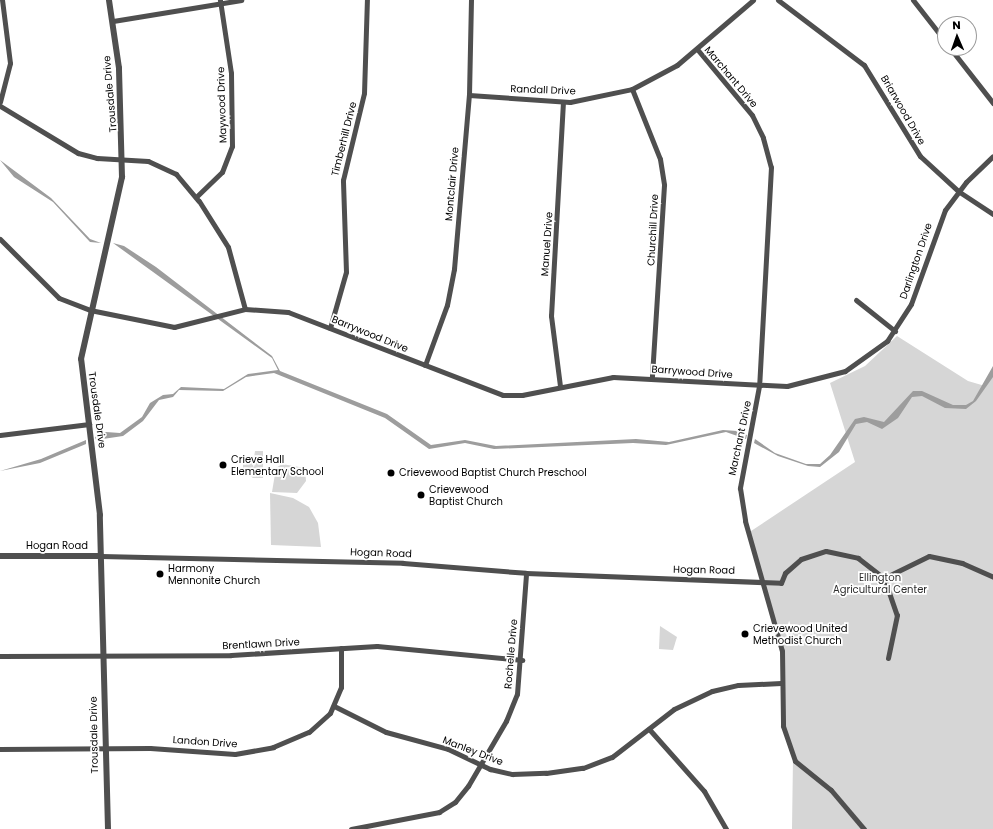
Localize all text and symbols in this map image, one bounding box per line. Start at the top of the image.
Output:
north arrow [937,16,977,56]
text: N [952,17,961,33]
street label: Marchant Drive [702,44,760,110]
street label: Trousdale Drive [101,55,119,133]
street label: Maywood Drive [215,67,229,143]
street label: Briarwood Drive [878,73,928,147]
street label: Randall Drive [510,83,576,97]
street label: Timberhill Drive [329,100,359,178]
street label: Montclair Drive [443,146,461,222]
street label: Churchill Drive [645,194,661,266]
street label: Manuel Drive [539,211,555,277]
street label: Darlington Drive [897,221,935,301]
street label: Barrywood Drive [330,313,410,355]
street label: Barrywood Drive [651,363,733,381]
street label: Trousdale Drive [86,371,108,449]
street label: Marchant Drive [726,400,754,476]
place label: Crieve Hall Elementary School [231,453,324,476]
marker: Crieve Hall Elementary School [218,460,228,470]
place label: Crievewood Baptist Church Preschool [399,467,587,479]
marker: Crievewood Baptist Church Preschool [386,468,396,478]
place label: Crievewood Baptist Church [429,483,503,506]
marker: Crievewood Baptist Church [416,490,426,500]
street label: Hogan Road [26,540,88,552]
street label: Hogan Road [350,546,412,560]
place label: Harmony Mennonite Church [168,562,260,586]
street label: Hogan Road [673,563,735,577]
marker: Harmony Mennonite Church [155,569,165,579]
park label: Ellington Agricultural Center [833,571,927,594]
street label: Rochelle Drive [502,619,520,689]
place label: Crievewood United Methodist Church [753,622,848,646]
marker: Crievewood United Methodist Church [740,629,750,639]
street label: Brentlawn Drive [222,636,300,652]
street label: Trousdale Drive [87,696,101,774]
street label: Landon Drive [172,734,238,750]
street label: Manley Drive [441,734,505,768]

